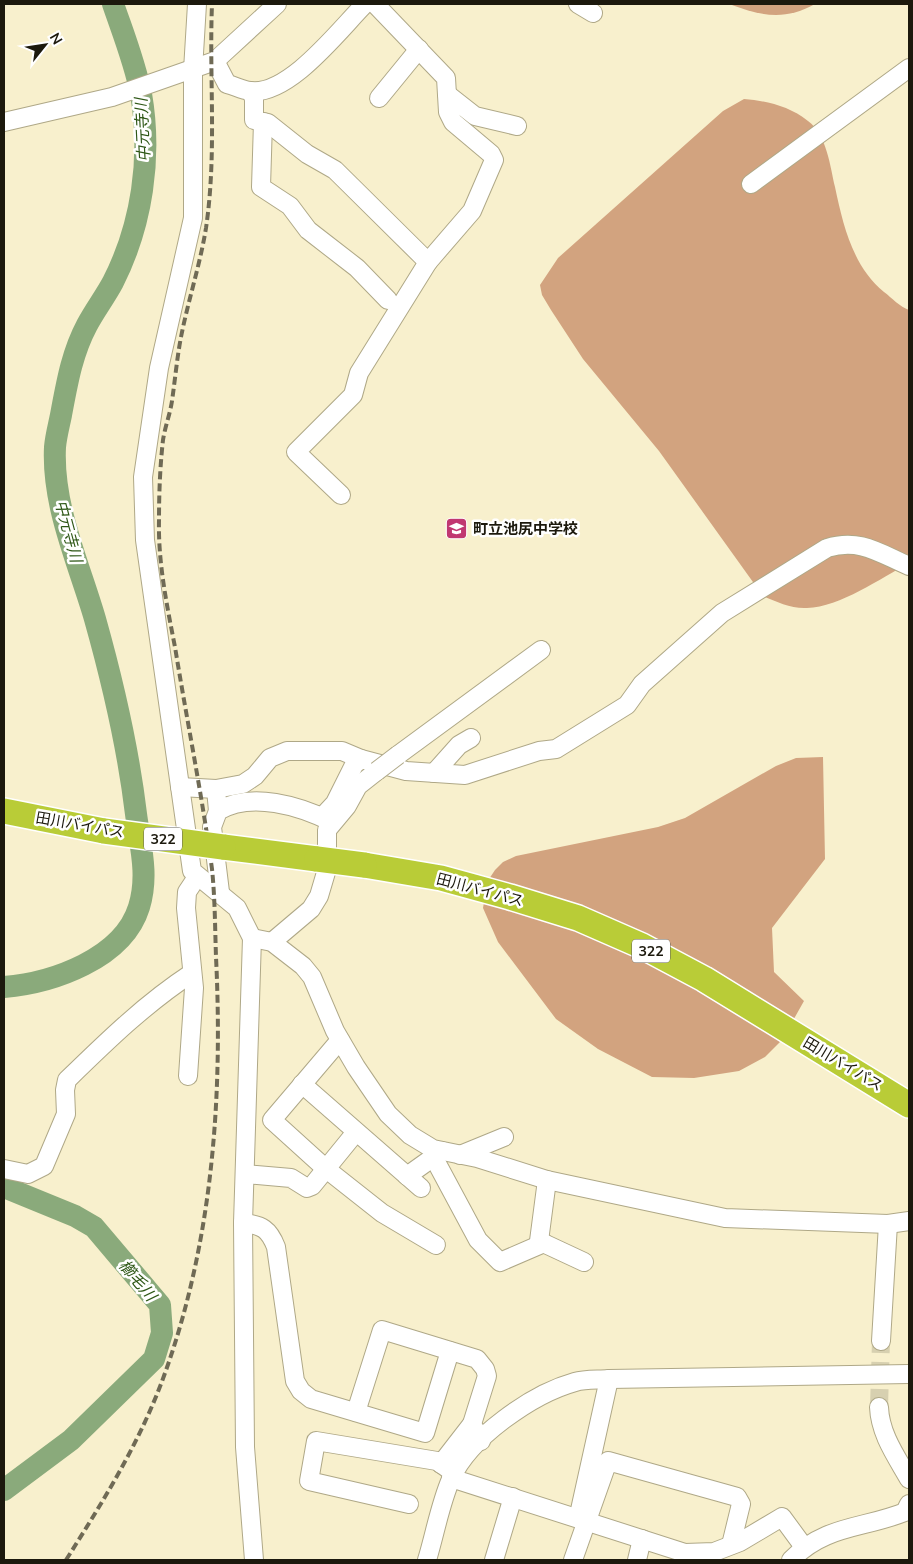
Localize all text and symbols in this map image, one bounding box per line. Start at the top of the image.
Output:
north arrow [20,20,70,70]
text: N [46,29,67,48]
water label: 中元寺川 [130,96,154,162]
water label: 中元寺川 [51,497,87,566]
school or university icon: 町立池尻中学校 [445,517,469,541]
place label: 町立池尻中学校 [473,519,578,538]
street label: 田川バイパス [34,807,126,842]
road number: 322 [144,828,182,851]
street label: 田川バイパス [434,869,526,910]
road number: 322 [632,939,670,962]
street label: 田川バイパス [800,1032,887,1095]
water label: 櫛毛川 [115,1255,162,1306]

